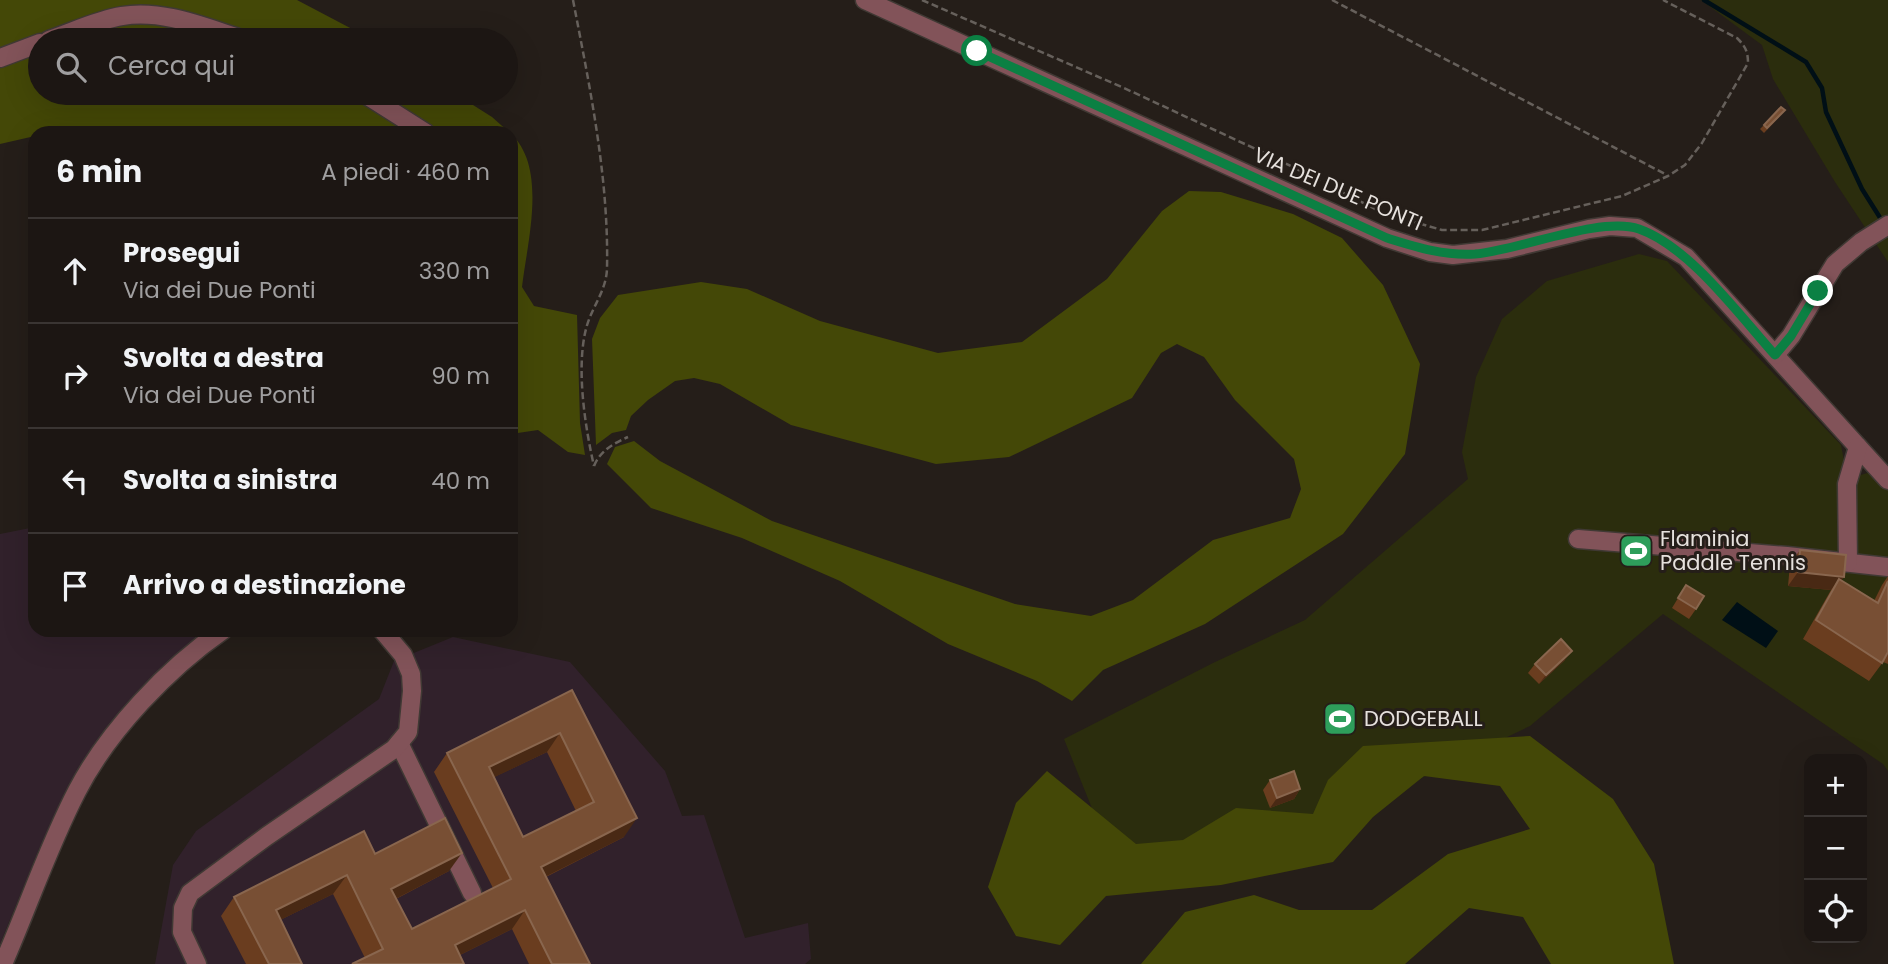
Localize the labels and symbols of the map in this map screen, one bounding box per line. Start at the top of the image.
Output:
route start [961,35,992,66]
street label: VIA DEI DUE PONTI [1249,140,1427,237]
route end [1802,275,1833,306]
place label: Flaminia Paddle Tennis [1660,524,1806,577]
sports icon: Flaminia Paddle Tennis [1617,532,1655,570]
sports icon: DODGEBALL [1321,700,1359,738]
place label: DODGEBALL [1364,704,1482,733]

